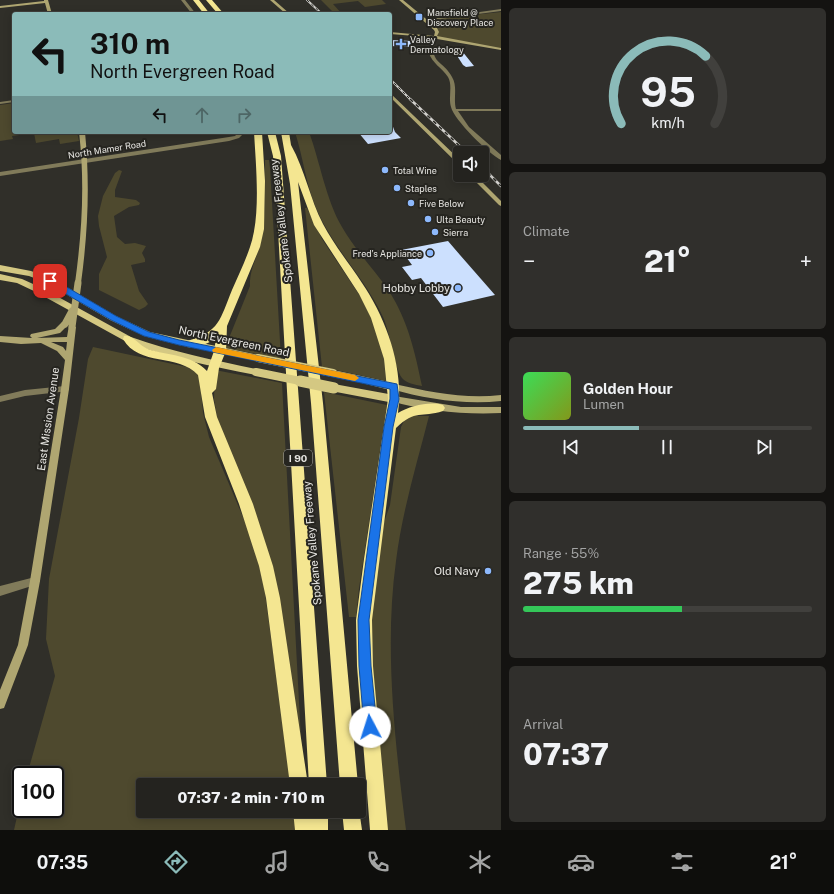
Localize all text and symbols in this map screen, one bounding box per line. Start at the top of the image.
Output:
place label: Mansfield @ Discovery Place [427,7,493,28]
marker: Mansfield @ Discovery Place [414,12,424,22]
text: 310 m [90,27,170,60]
icon: left [24,28,76,80]
place label: Valley Dermatology [410,34,464,55]
marker: Valley Dermatology [395,38,407,50]
text: North Evergreen Road [90,61,275,82]
text: 95 [640,67,695,116]
icon: left [149,104,171,126]
icon: ahead [191,104,213,126]
icon: right [233,104,255,126]
text: km/h [651,114,684,131]
street label: North Mamer Road [67,137,147,161]
map controls [453,146,489,182]
button: sound [453,146,489,182]
street label: Spokane Valley Freeway [267,158,295,283]
marker: Total Wine [380,165,390,175]
place label: Total Wine [393,165,437,176]
marker: Staples [392,183,402,193]
place label: Staples [405,183,437,194]
marker: Five Below [406,198,416,208]
place label: Five Below [419,198,464,209]
marker: Ulta Beauty [423,214,433,224]
place label: Ulta Beauty [436,214,485,225]
text: Climate [523,224,570,239]
marker: Sierra [430,227,440,237]
place label: Sierra [443,227,468,238]
text: 21° [644,243,691,279]
place label: Fred's Appliance [352,248,422,259]
marker: Fred's Appliance [425,248,435,258]
text: − [523,248,535,274]
text: + [800,248,812,274]
pin [33,264,67,298]
icon: arrive [39,270,61,292]
place label: Hobby Lobby [383,282,450,294]
marker: Hobby Lobby [453,283,463,293]
street label: North Evergreen Road [178,323,290,359]
street label: East Mission Avenue [35,366,61,472]
text: Golden Hour [583,380,673,397]
text: Lumen [583,397,624,412]
icon: previous [560,436,582,458]
icon: pause [656,436,678,458]
icon: next [753,436,775,458]
road number: I 90 [284,450,312,466]
street label: Spokane Valley Freeway [301,480,323,606]
text: Range · 55% [523,546,599,561]
place label: Old Navy [434,565,480,577]
text: 275 km [523,565,634,601]
marker: Old Navy [483,566,493,576]
position arrow [349,706,391,748]
text: Arrival [523,717,563,732]
text: 07:37 [523,736,609,772]
speed limit sign: 100 [12,766,64,818]
text: 07:37 · 2 min · 710 m [177,789,325,806]
icon: directions [162,848,190,876]
icon: music [263,848,291,876]
icon: phone [364,848,392,876]
icon: climate [466,848,494,876]
icon: car [567,848,595,876]
icon: filters [668,848,696,876]
text: 07:35 [37,852,88,873]
text: 21° [770,852,797,873]

